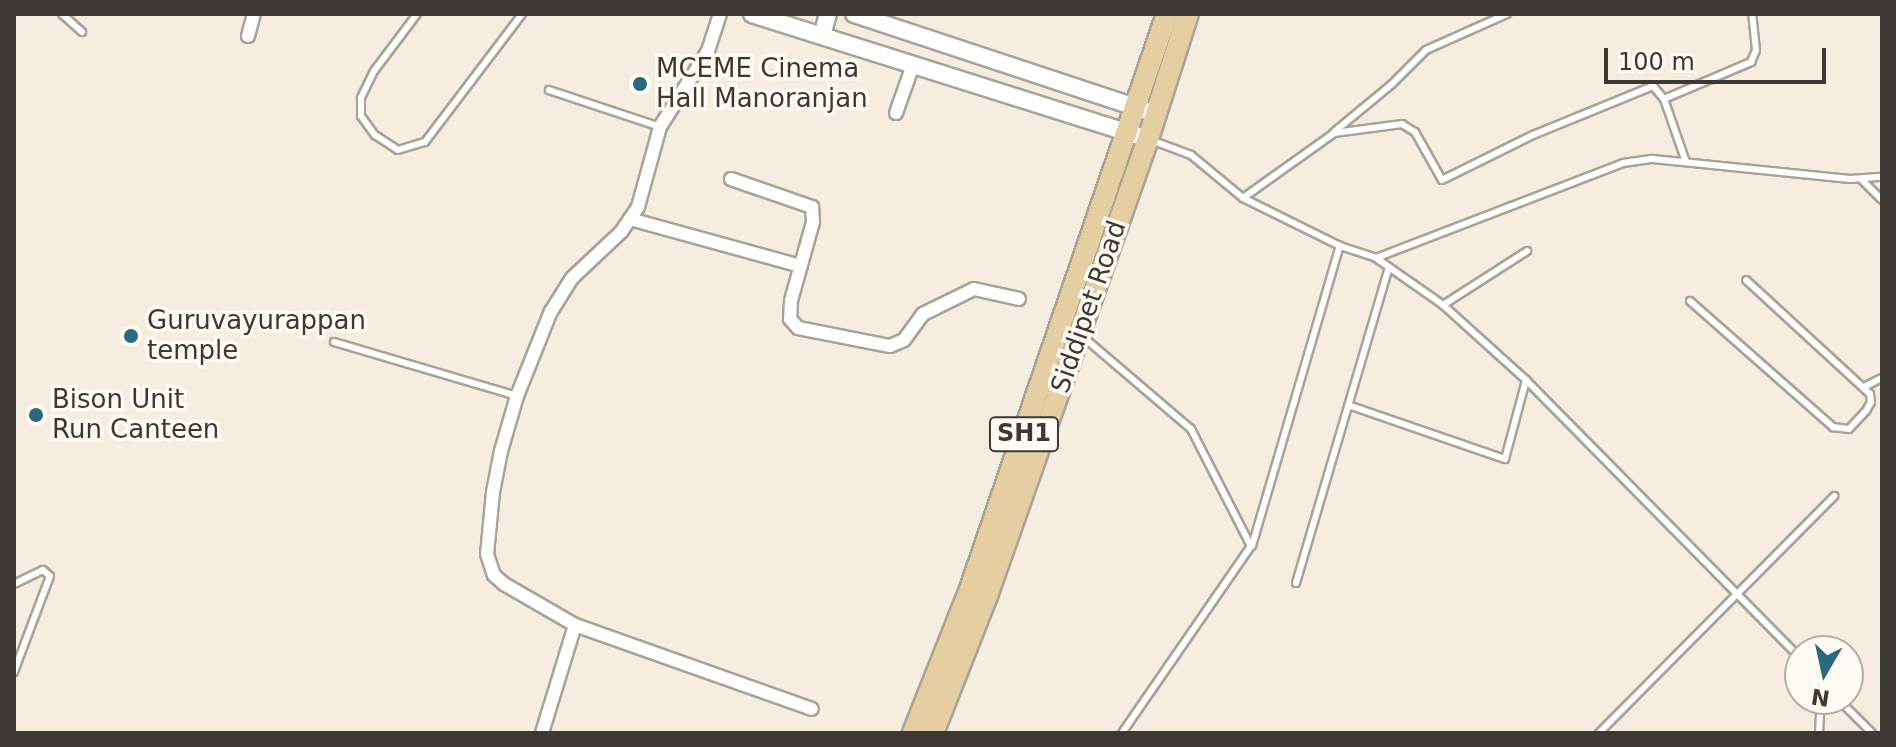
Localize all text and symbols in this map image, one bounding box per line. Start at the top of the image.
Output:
scale bar [1608,32,1830,82]
text: 100 m [1618,48,1695,76]
place label: MCEME Cinema Hall Manoranjan [656,53,868,114]
marker: MCEME Cinema Hall Manoranjan [631,75,649,93]
street label: Siddipet Road [1045,217,1133,397]
place label: Guruvayurappan temple [147,305,366,366]
marker: Guruvayurappan temple [122,327,140,345]
place label: Bison Unit Run Canteen [52,384,219,446]
marker: Bison Unit Run Canteen [27,406,45,424]
road number: SH1 [988,414,1060,454]
north arrow [1784,635,1864,715]
text: N [1809,683,1832,711]

